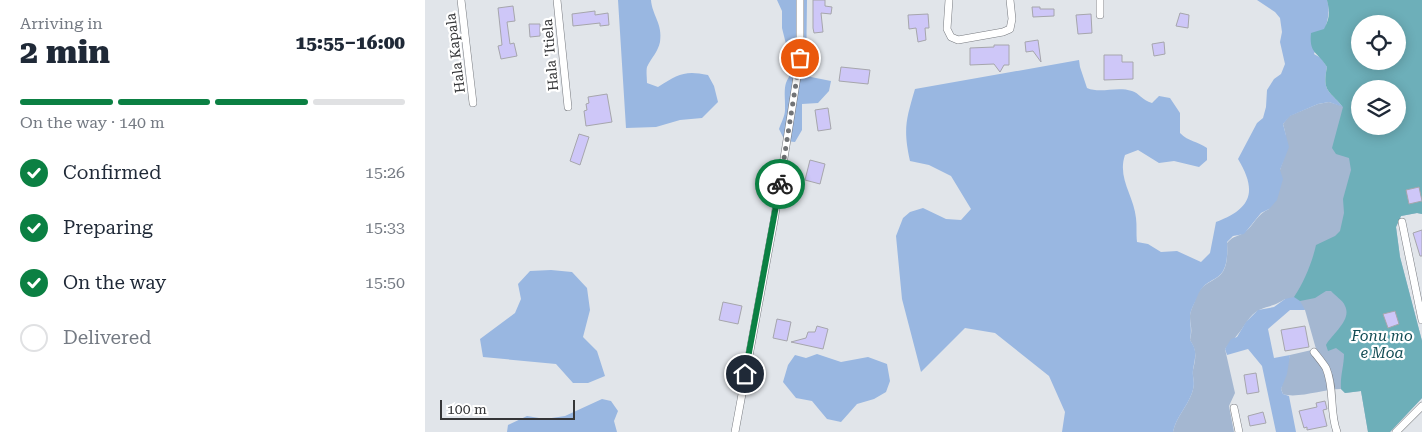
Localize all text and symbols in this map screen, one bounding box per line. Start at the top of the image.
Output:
street label: Hala Kapala [442,12,468,94]
text: Arriving in [20,14,103,33]
map controls [1351,15,1406,135]
button: locate [1351,15,1406,70]
street label: Hala 'Itiela [539,18,561,92]
text: 15:55–16:00 [296,31,405,54]
text: 2 min [20,33,110,71]
pin [779,37,821,79]
icon: bag [786,44,814,72]
button: layers [1351,80,1406,135]
text: On the way · 140 m [20,113,165,132]
icon: check [20,159,48,187]
courier [755,159,805,209]
text: Confirmed [63,161,161,184]
text: 15:26 [365,163,405,182]
icon: bike [766,170,794,198]
icon: check [20,214,48,242]
text: Preparing [63,216,153,239]
text: 15:33 [365,218,405,237]
icon: check [20,269,48,297]
text: On the way [63,271,166,294]
text: 15:50 [365,273,405,292]
text: Delivered [63,326,151,349]
water label: Fonu mo e Moa [1350,327,1413,362]
pin [724,353,766,395]
icon: home [731,360,759,388]
scale bar [440,397,575,420]
text: 100 m [447,401,487,417]

